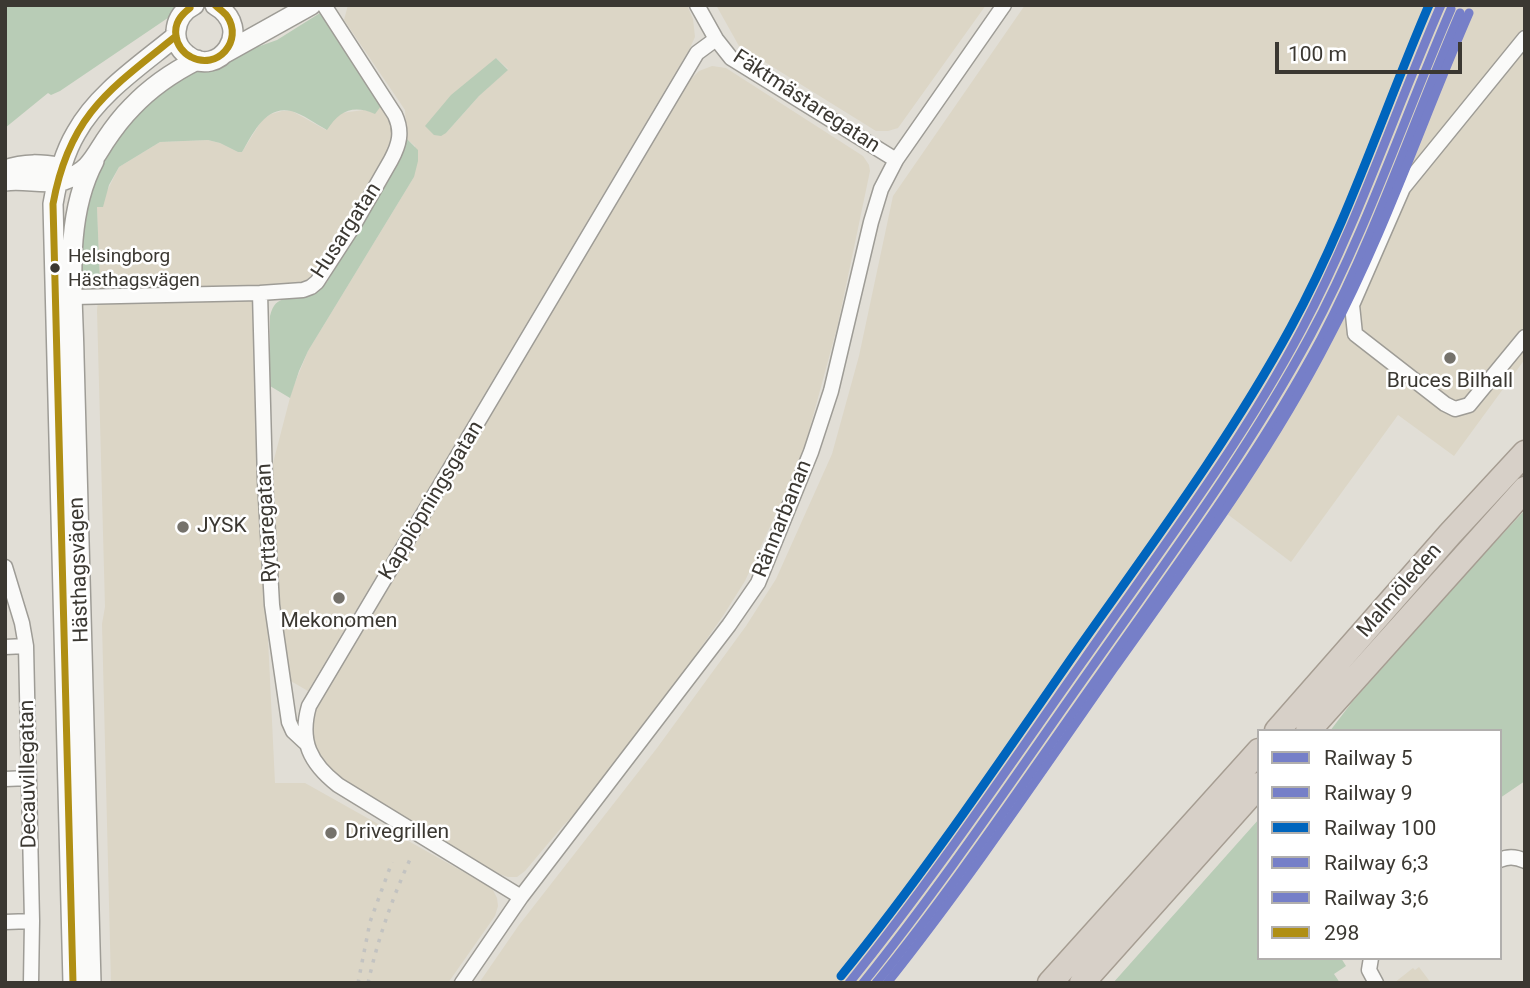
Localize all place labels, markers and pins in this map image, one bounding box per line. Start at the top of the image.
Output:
place label: Helsingborg Hästhagsvägen [68,246,200,290]
marker: Helsingborg Hästhagsvägen [48,261,62,275]
marker: Bruces Bilhall [1442,350,1458,366]
place label: Bruces Bilhall [1387,369,1513,395]
place label: JYSK [197,514,247,540]
marker: JYSK [175,519,191,535]
marker: Mekonomen [331,590,347,606]
place label: Mekonomen [281,609,397,635]
place label: Drivegrillen [345,820,449,846]
marker: Drivegrillen [323,825,339,841]

